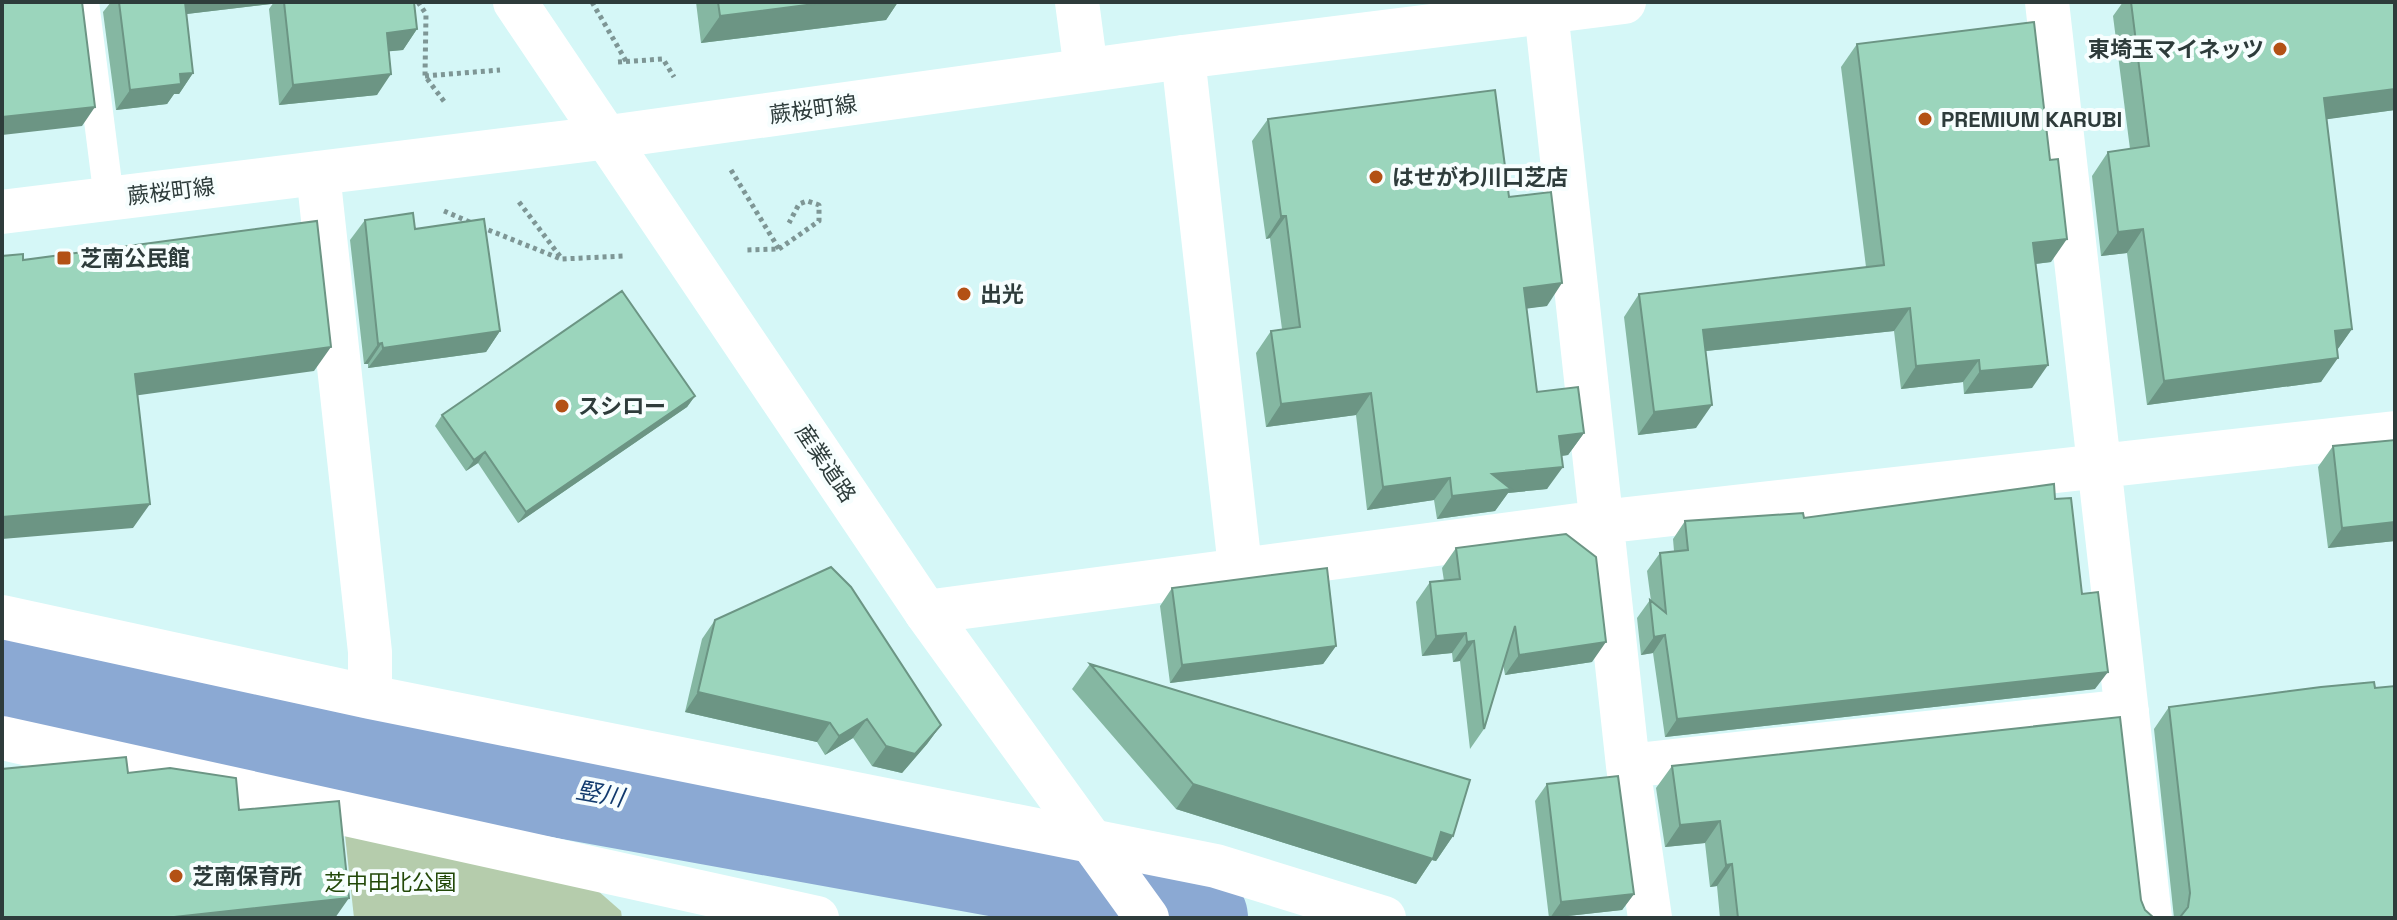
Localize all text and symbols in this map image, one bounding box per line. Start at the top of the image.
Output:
place label: 東埼玉マイネッツ [2088,35,2264,63]
marker: 東埼玉マイネッツ [2271,40,2289,58]
street label: 蕨桜町線 [767,89,859,129]
place label: PREMIUM KARUBI [1941,105,2122,133]
marker: PREMIUM KARUBI [1916,110,1934,128]
place label: はせがわ川口芝店 [1392,163,1568,191]
marker: はせがわ川口芝店 [1367,168,1385,186]
street label: 蕨桜町線 [126,172,216,210]
place label: 芝南公民館 [80,244,190,272]
marker: 芝南公民館 [55,249,73,267]
place label: 出光 [980,280,1024,308]
marker: 出光 [955,285,973,303]
place label: スシロー [578,392,666,420]
marker: スシロー [553,397,571,415]
street label: 産業道路 [790,419,862,507]
water label: 竪川 [574,774,629,813]
place label: 芝南保育所 [192,862,302,890]
marker: 芝南保育所 [167,867,185,885]
park label: 芝中田北公園 [324,868,456,896]

